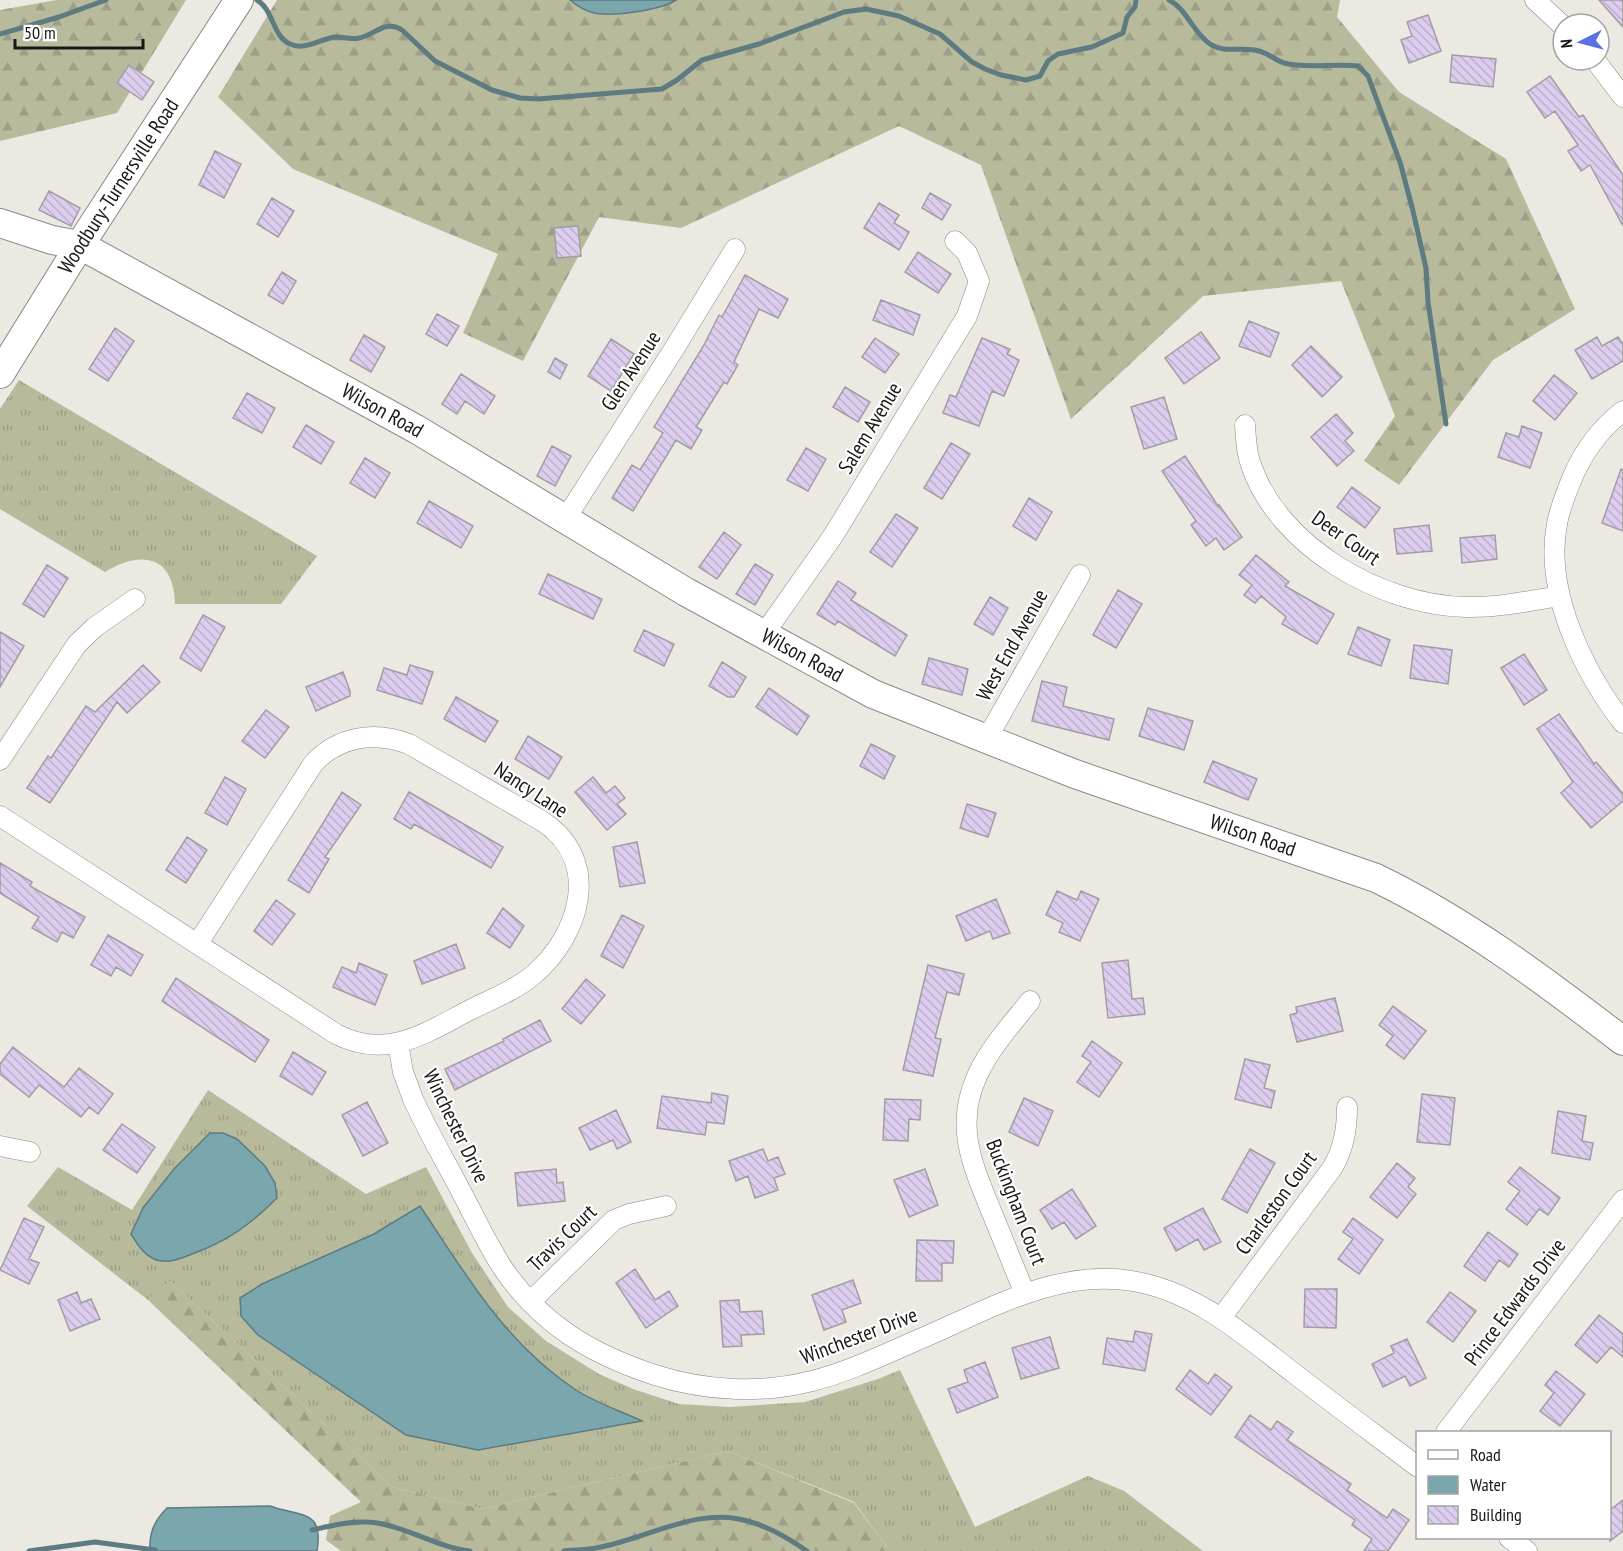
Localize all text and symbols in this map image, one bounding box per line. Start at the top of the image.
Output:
scale bar [15,12,142,50]
north arrow [1551,12,1611,72]
text: 50 m [24,21,56,44]
text: N [1556,38,1576,49]
street label: Woodbury-Turnersville Road [52,93,184,278]
street label: Glen Avenue [595,326,666,416]
street label: Wilson Road [337,377,429,443]
street label: Salem Avenue [832,377,907,478]
street label: Deer Court [1307,504,1386,571]
street label: West End Avenue [970,584,1053,705]
street label: Wilson Road [757,622,848,688]
street label: Nancy Lane [489,756,573,823]
street label: Wilson Road [1206,808,1300,862]
street label: Winchester Drive [417,1065,496,1187]
street label: Buckingham Court [980,1135,1053,1269]
street label: Charleston Court [1229,1146,1322,1260]
street label: Travis Court [522,1198,602,1277]
street label: Prince Edwards Drive [1458,1233,1571,1371]
street label: Winchester Drive [797,1301,921,1370]
legend [1416,1431,1611,1539]
text: Road [1470,1443,1501,1466]
text: Water [1470,1473,1506,1496]
text: Building [1470,1503,1522,1526]

